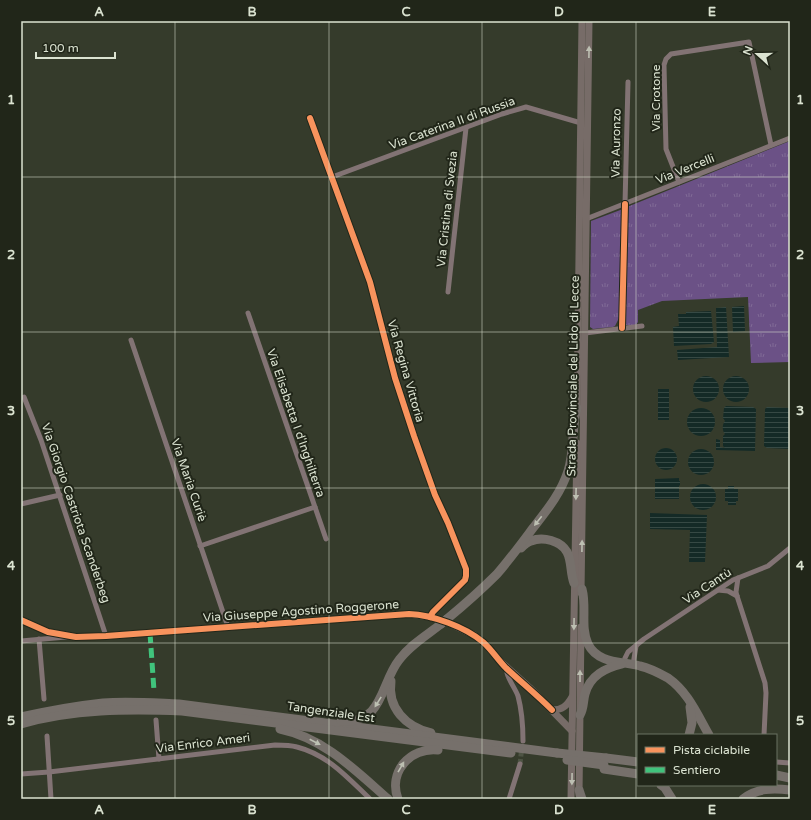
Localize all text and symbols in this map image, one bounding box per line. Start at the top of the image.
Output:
text: A [94,4,104,20]
text: B [247,4,257,20]
text: C [401,4,411,20]
text: D [554,4,564,20]
text: E [708,4,716,20]
scale bar [36,34,115,60]
north arrow [737,34,777,74]
text: 100 m [42,41,79,55]
text: N [740,44,756,57]
one-way arrow [585,46,592,58]
street label: Via Crotone [649,64,663,131]
text: 1 [7,92,15,108]
text: 1 [796,92,804,108]
street label: Via Caterina II di Russia [387,94,517,152]
street label: Via Auronzo [608,108,624,178]
street label: Via Cristina di Svezia [434,150,460,268]
street label: Via Vercelli [654,151,716,187]
text: 2 [7,247,15,263]
text: 2 [796,247,804,263]
street label: Strada Provinciale del Lido di Lecce [564,275,582,477]
street label: Via Regina Vittoria [385,318,427,424]
street label: Via Elisabetta I d'Inghilterra [264,347,328,499]
text: 3 [7,403,15,419]
text: 3 [796,403,804,419]
street label: Via Giorgio Castriota Scanderbeg [39,421,113,605]
street label: Via Maria Curiè [168,437,210,523]
one-way arrow [573,488,579,501]
one-way arrow [534,516,543,527]
one-way arrow [579,539,585,552]
text: 4 [7,558,16,574]
text: 4 [796,558,805,574]
street label: Via Cantù [680,565,734,607]
street label: Via Giuseppe Agostino Roggerone [203,597,400,625]
one-way arrow [571,618,577,631]
one-way arrow [577,669,583,682]
one-way arrow [375,696,382,708]
street label: Tangenziale Est [286,699,376,725]
text: 5 [7,713,15,729]
text: 5 [796,713,804,729]
street label: Via Enrico Ameri [155,730,251,756]
legend [637,734,777,786]
one-way arrow [309,739,321,745]
text: Pista ciclabile [673,743,750,757]
one-way arrow [398,761,405,773]
text: Sentiero [673,763,720,777]
one-way arrow [568,773,575,785]
text: A [94,802,104,818]
text: B [247,802,257,818]
text: C [401,802,411,818]
text: D [554,802,564,818]
text: E [708,802,716,818]

